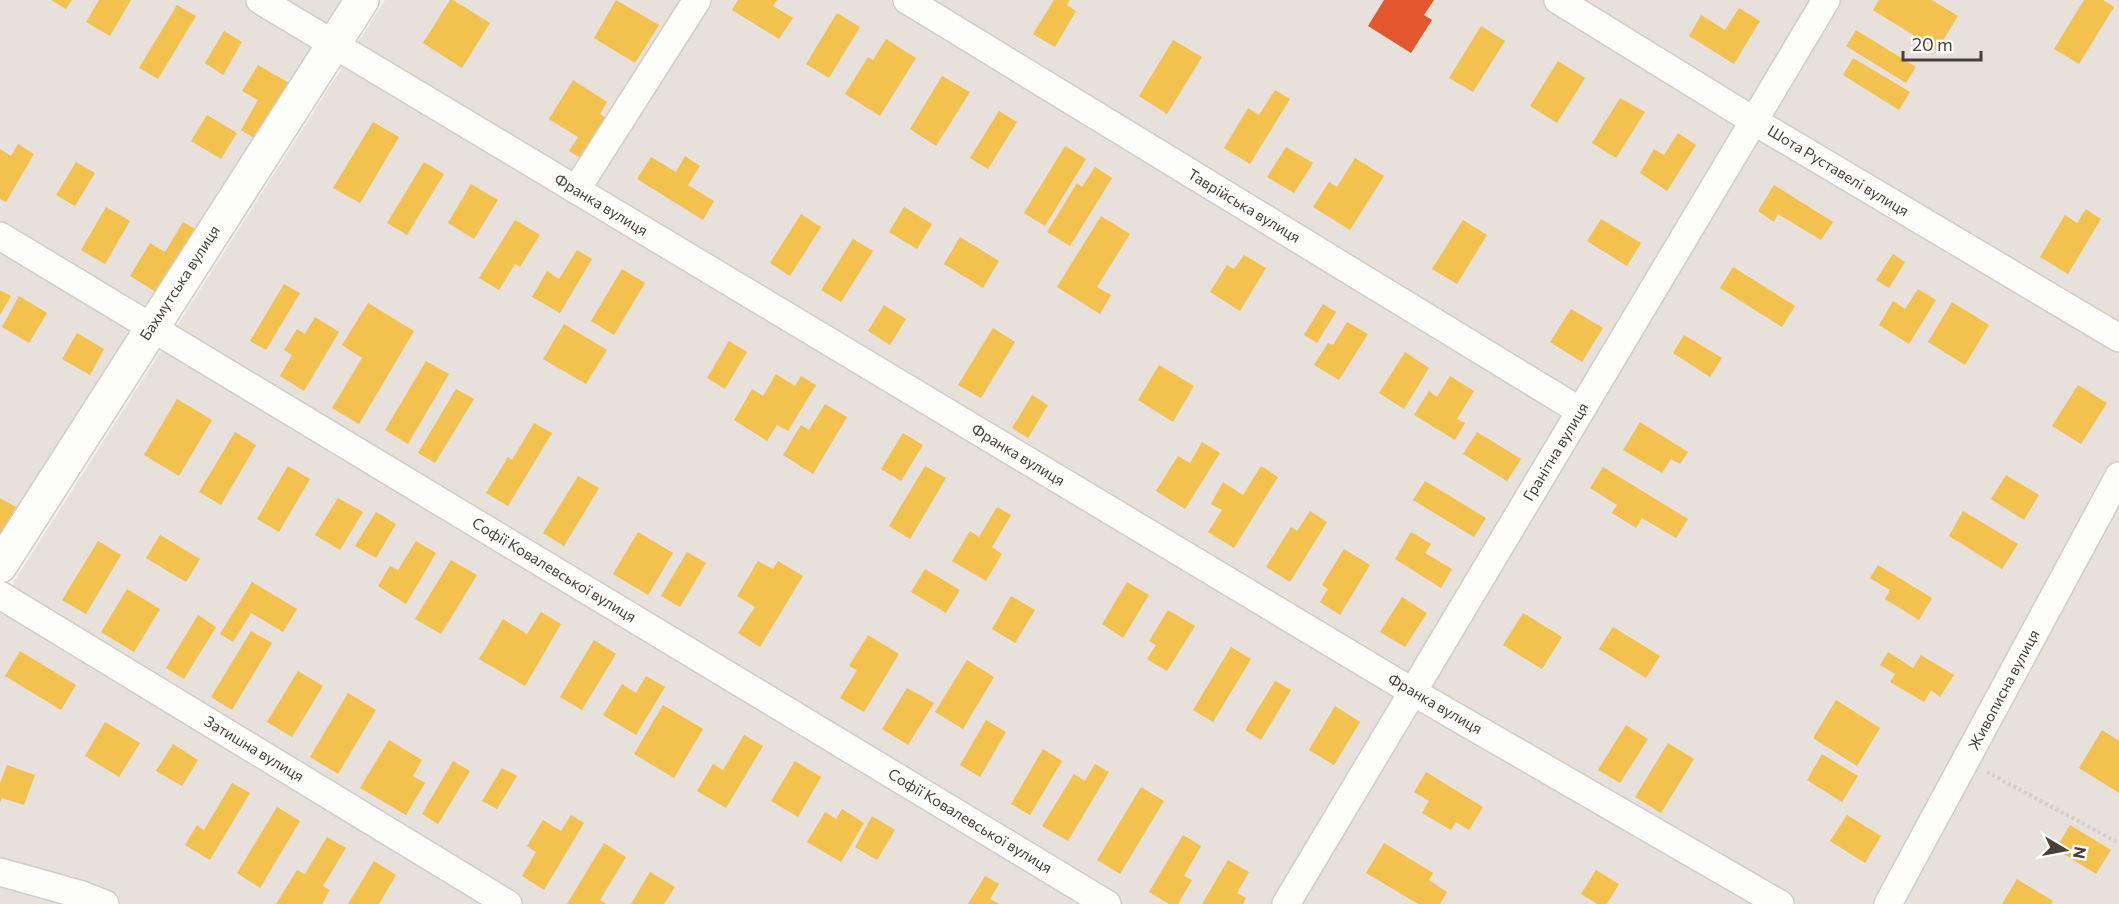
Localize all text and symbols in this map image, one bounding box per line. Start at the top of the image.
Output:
scale bar [1903,24,1981,62]
text: 20 m [1912,33,1953,55]
street label: Шота Руставелі вулиця [1765,121,1912,219]
street label: Таврійська вулиця [1185,164,1304,246]
street label: Франка вулиця [552,169,651,239]
street label: Бахмутська вулиця [135,222,223,343]
street label: Гранітна вулиця [1519,399,1592,504]
street label: Франка вулиця [969,419,1068,489]
street label: Софії Ковалевської вулиця [469,513,640,625]
street label: Живописна вулиця [1964,626,2042,753]
street label: Франка вулиця [1385,669,1486,737]
street label: Затишна вулиця [202,711,307,785]
street label: Софії Ковалевської вулиця [885,764,1056,876]
north arrow [2035,820,2095,880]
text: N [2070,845,2091,860]

